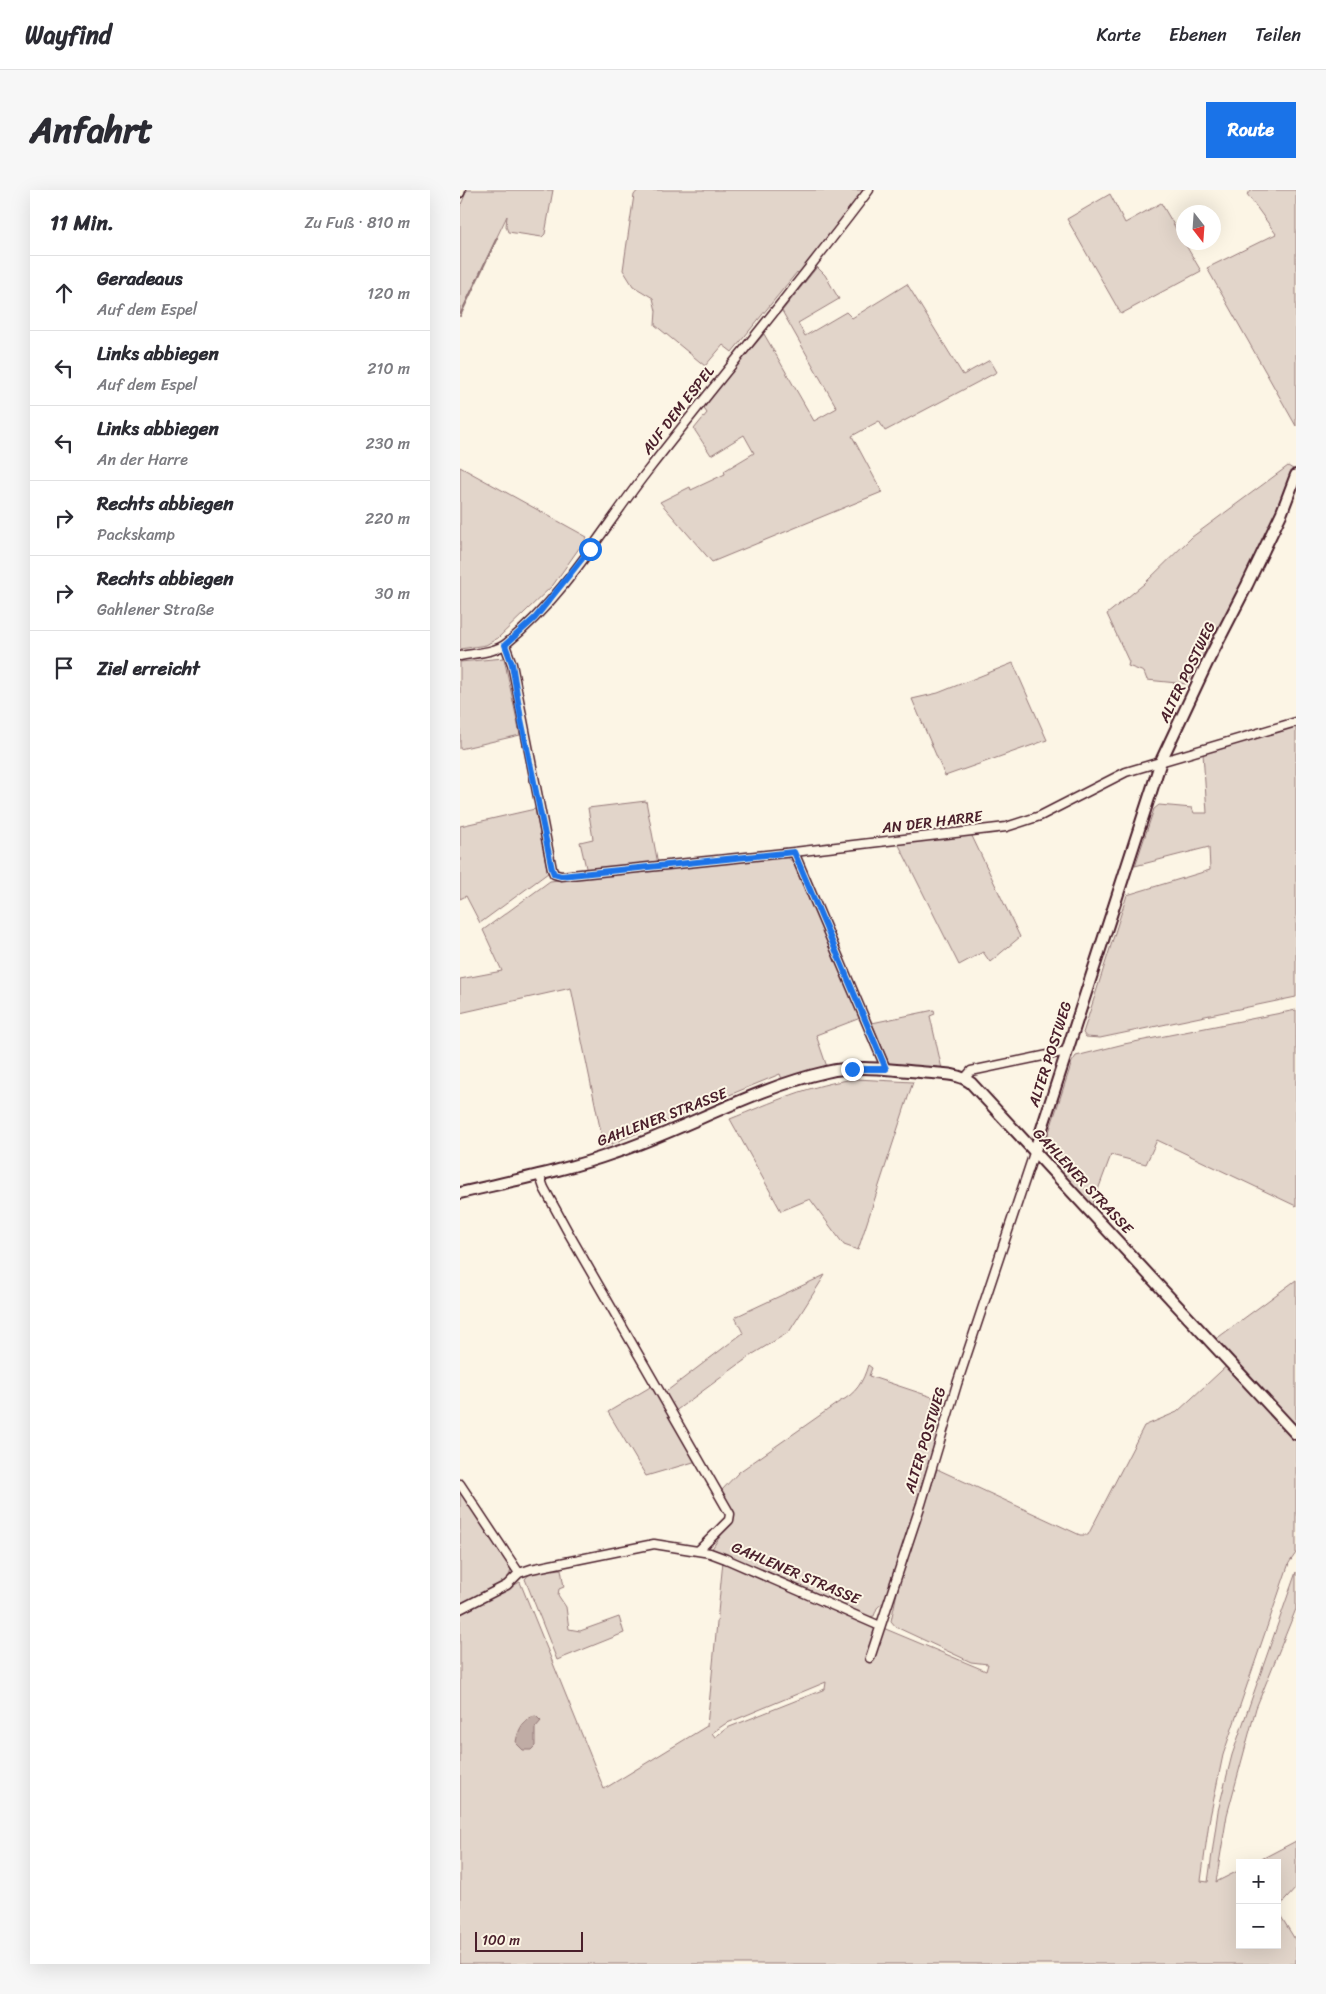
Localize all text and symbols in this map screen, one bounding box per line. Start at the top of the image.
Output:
text: Wayfind [25,14,111,56]
text: Karte [1097,19,1141,51]
text: Ebenen [1169,19,1227,51]
text: Teilen [1255,19,1301,51]
text: Anfahrt [30,99,153,161]
button: Route [1206,102,1296,158]
text: 11 Min. [50,204,114,242]
north arrow [1176,205,1221,250]
text: Zu Fuß · 810 m [305,208,410,237]
text: Geradeaus [97,262,183,295]
icon: ahead [50,279,78,307]
text: 120 m [367,279,410,308]
text: Auf dem Espel [97,295,197,324]
text: Links abbiegen [97,337,219,370]
icon: left [50,354,78,382]
text: 210 m [367,354,410,383]
street label: AUF DEM ESPEL [634,360,721,461]
text: Auf dem Espel [97,370,197,399]
text: Links abbiegen [97,412,219,445]
icon: left [50,429,78,457]
text: 230 m [365,429,410,458]
text: An der Harre [97,445,188,474]
text: Rechts abbiegen [97,487,234,520]
icon: right [50,504,78,532]
text: 220 m [365,504,410,533]
text: Packskamp [97,520,175,549]
route start [579,538,602,561]
text: Rechts abbiegen [97,562,234,595]
icon: right [50,579,78,607]
text: 30 m [375,579,410,608]
text: Gahlener Straße [97,595,214,624]
street label: ALTER POSTWEG [1151,617,1223,728]
text: Ziel erreicht [97,652,200,685]
icon: arrive [50,654,78,682]
street label: AN DER HARRE [879,803,985,841]
street label: ALTER POSTWEG [1020,998,1079,1111]
route end [841,1058,864,1081]
street label: GAHLENER STRASSE [593,1080,733,1154]
street label: GAHLENER STRASSE [1026,1122,1141,1241]
street label: ALTER POSTWEG [896,1384,954,1497]
street label: GAHLENER STRASSE [727,1534,866,1613]
map controls [1236,1859,1281,1949]
button: + [1236,1859,1281,1904]
button: − [1236,1904,1281,1949]
text: 100 m [482,1928,520,1953]
scale bar [475,1929,582,1952]

